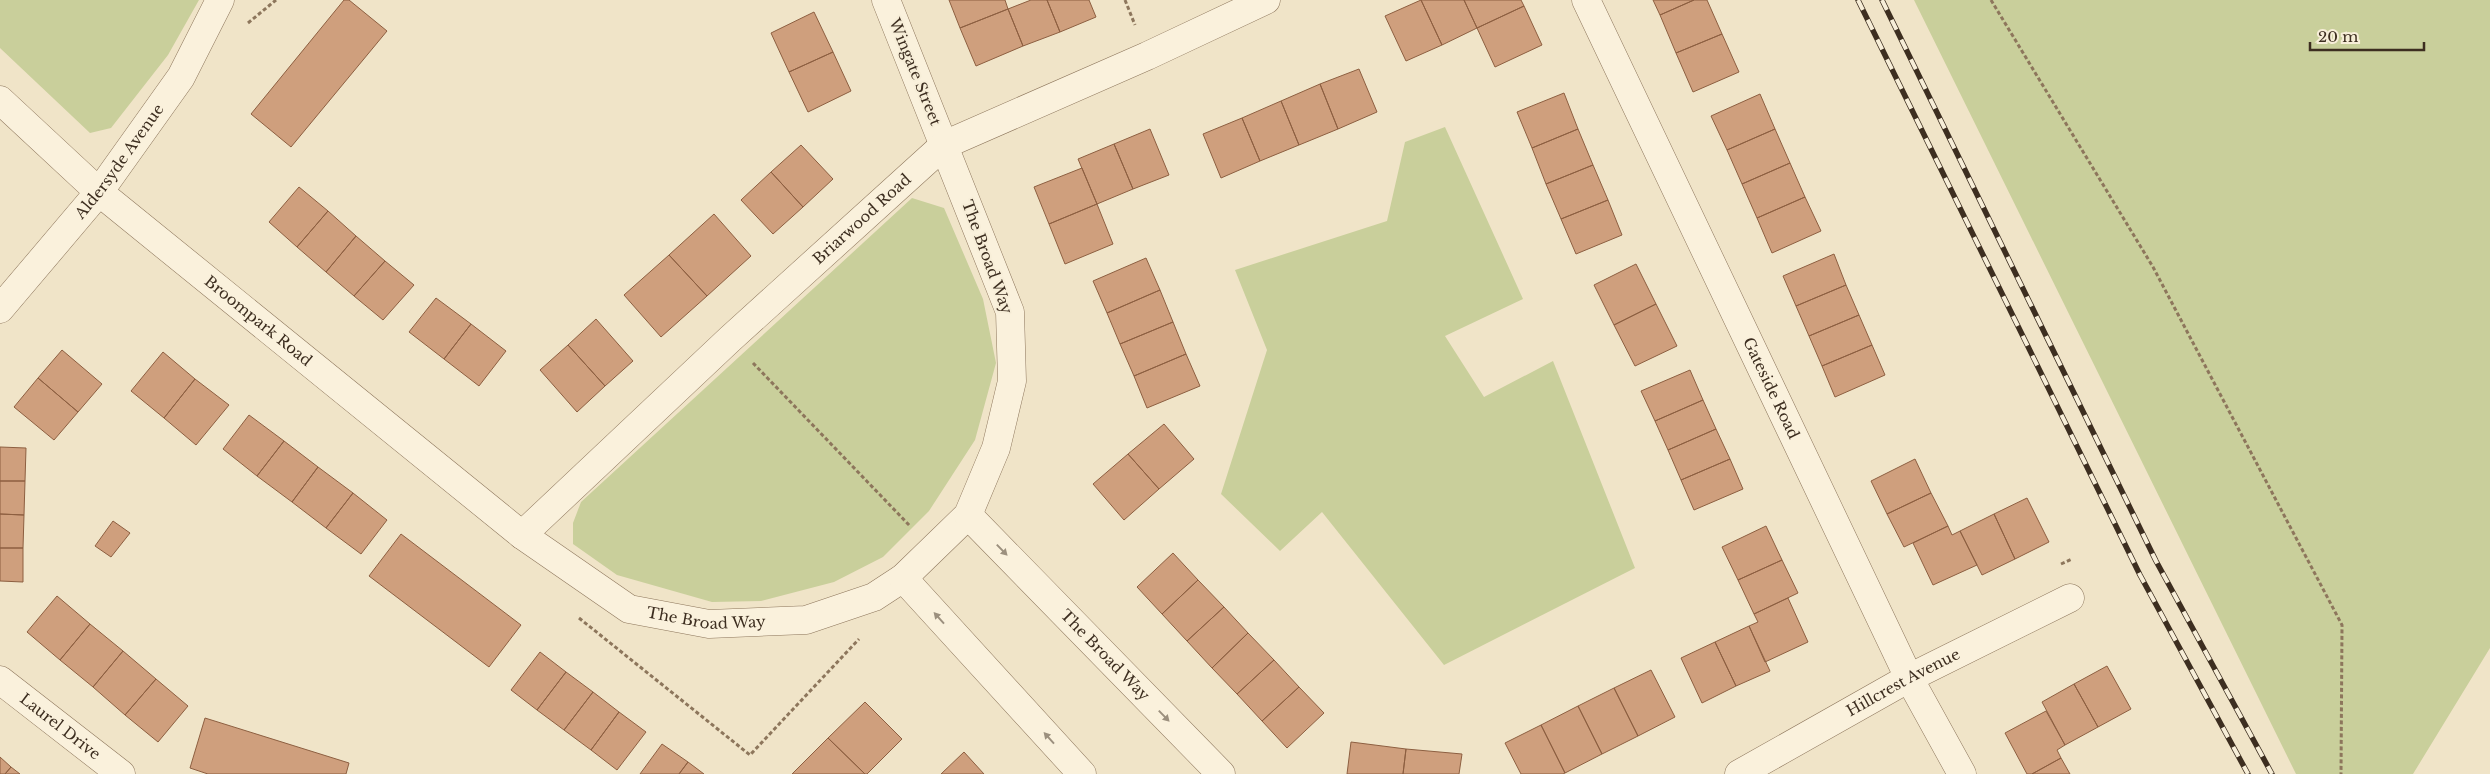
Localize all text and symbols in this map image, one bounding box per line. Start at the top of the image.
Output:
street label: Wingate Street [885,14,946,129]
scale bar [2310,20,2424,52]
text: 20 m [2318,27,2358,46]
street label: Aldersyde Avenue [70,100,168,223]
street label: Briarwood Road [809,170,915,268]
street label: The Broad Way [958,197,1017,317]
street label: Broompark Road [201,271,316,370]
street label: Gateside Road [1739,334,1804,442]
one-way arrow [996,544,1008,556]
street label: The Broad Way [645,603,766,633]
street label: The Broad Way [1057,605,1154,705]
one-way arrow [933,613,945,625]
street label: Hillcrest Avenue [1843,644,1963,720]
street label: Laurel Drive [16,689,104,763]
one-way arrow [1158,710,1170,722]
one-way arrow [1043,733,1055,745]

